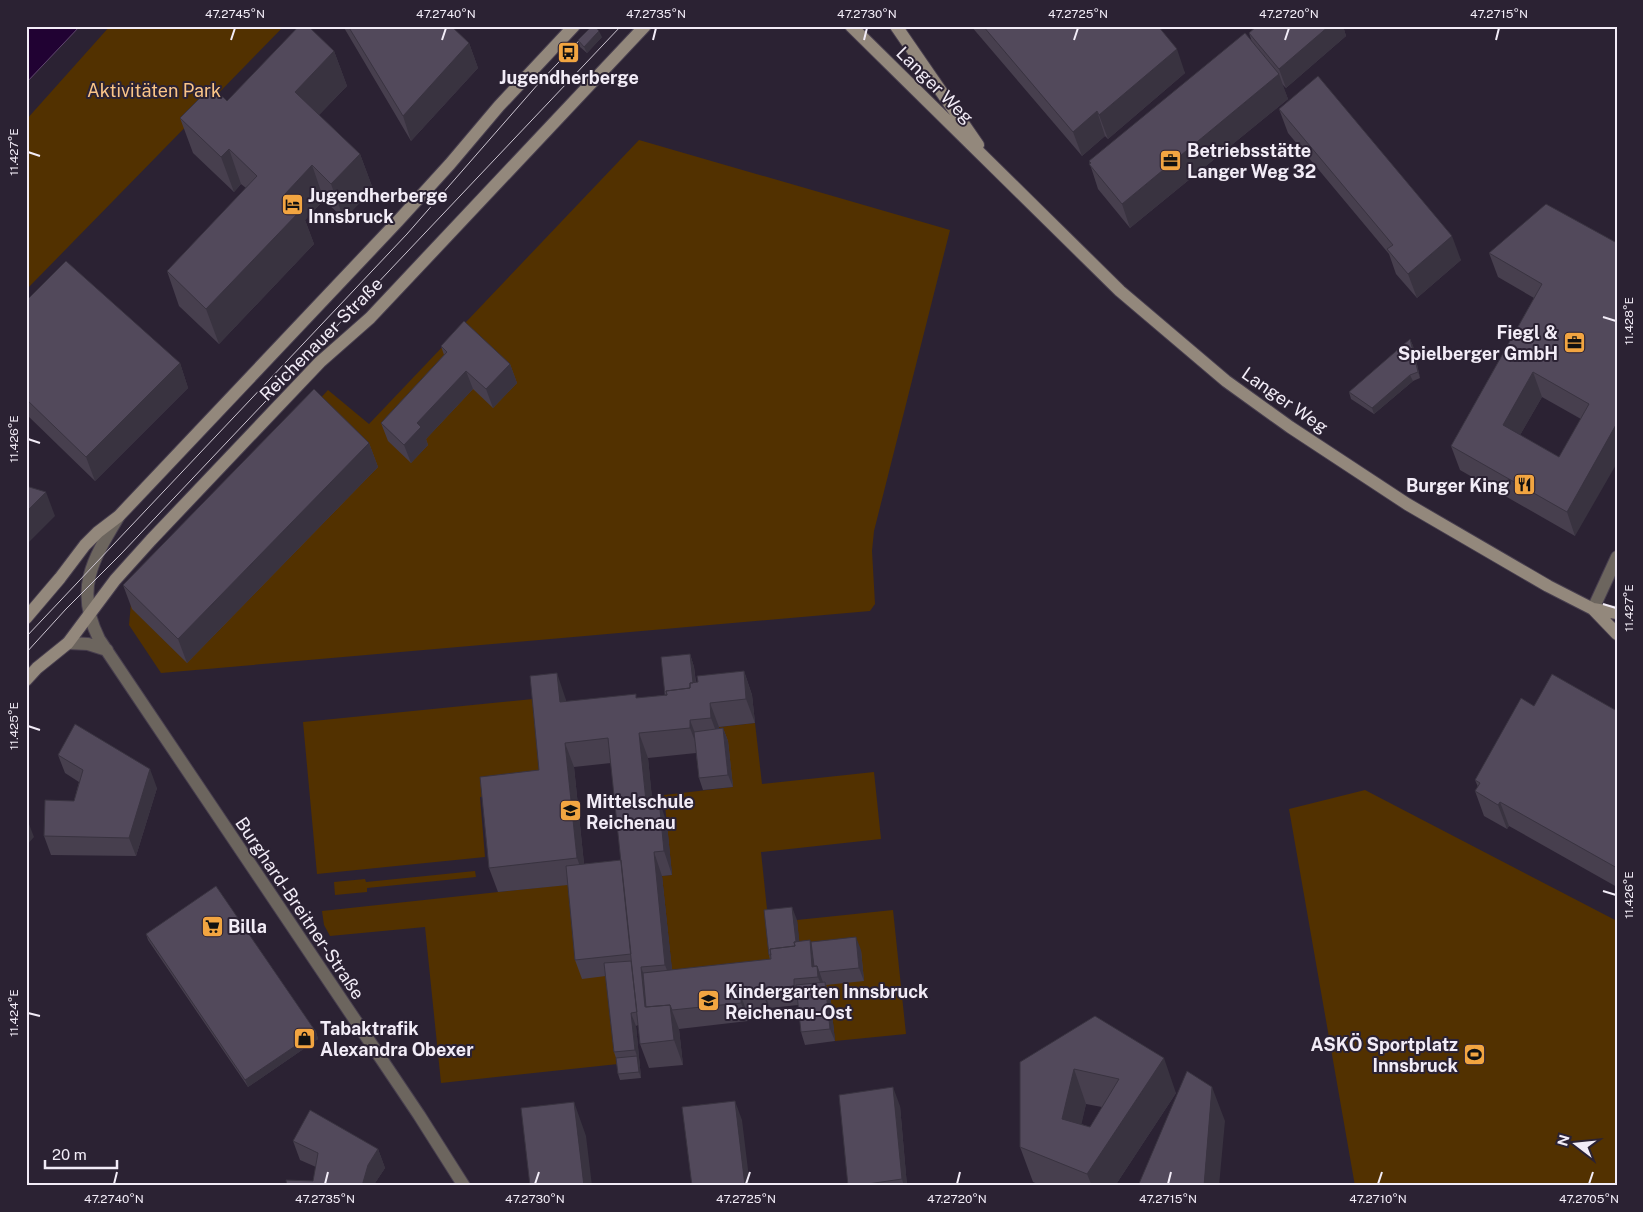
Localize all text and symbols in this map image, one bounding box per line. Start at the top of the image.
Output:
text: 47.2745°N [205,7,265,21]
text: 47.2740°N [416,7,476,21]
text: 47.2735°N [626,7,686,21]
text: 47.2730°N [837,7,897,21]
text: 47.2725°N [1048,7,1108,21]
text: 47.2720°N [1259,7,1319,21]
text: 47.2715°N [1470,7,1528,21]
bus stop icon: Jugendherberge [557,40,581,64]
street label: Langer Weg [892,42,978,128]
place label: Jugendherberge [499,67,639,88]
park label: Aktivitäten Park [87,80,221,101]
text: 11.427°E [7,128,21,176]
place label: Betriebsstätte Langer Weg 32 [1187,140,1316,182]
office icon: Betriebsstätte Langer Weg 32 [1159,148,1183,172]
place label: Jugendherberge Innsbruck [308,185,448,227]
hotel icon: Jugendherberge Innsbruck [280,193,304,217]
street label: Reichenauer Straße [255,273,387,405]
text: 11.428°E [1622,297,1636,345]
place label: Fiegl & Spielberger GmbH [1398,322,1558,364]
office icon: Fiegl & Spielberger GmbH [1562,330,1586,354]
street label: Langer Weg [1238,363,1332,437]
text: 11.426°E [7,415,21,463]
restaurant icon: Burger King [1513,473,1537,497]
place label: Burger King [1406,475,1509,496]
text: 11.427°E [1622,584,1636,632]
text: 11.425°E [7,702,21,750]
place label: Mittelschule Reichenau [586,791,694,833]
school or university icon: Mittelschule Reichenau [558,799,582,823]
street label: Burghard-Breitner-Straße [231,813,369,1003]
text: 11.426°E [1622,871,1636,919]
supermarket icon: Billa [200,914,224,938]
place label: Billa [228,916,267,937]
place label: Kindergarten Innsbruck Reichenau-Ost [725,981,929,1023]
text: 11.424°E [7,989,21,1037]
school or university icon: Kindergarten Innsbruck Reichenau-Ost [697,989,721,1013]
place label: Tabaktrafik Alexandra Obexer [320,1018,474,1060]
shop icon: Tabaktrafik Alexandra Obexer [292,1026,316,1050]
place label: ASKÖ Sportplatz Innsbruck [1311,1033,1459,1076]
sports icon: ASKÖ Sportplatz Innsbruck [1462,1042,1486,1066]
north arrow [1550,1120,1600,1170]
text: N [1554,1133,1573,1148]
scale bar [45,1137,118,1169]
text: 20 m [52,1146,87,1163]
text: 47.2740°N [84,1192,144,1206]
text: 47.2735°N [295,1192,355,1206]
text: 47.2730°N [505,1192,565,1206]
text: 47.2725°N [716,1192,776,1206]
text: 47.2720°N [927,1192,987,1206]
text: 47.2715°N [1139,1192,1197,1206]
text: 47.2710°N [1349,1192,1407,1206]
text: 47.2705°N [1559,1192,1619,1206]

